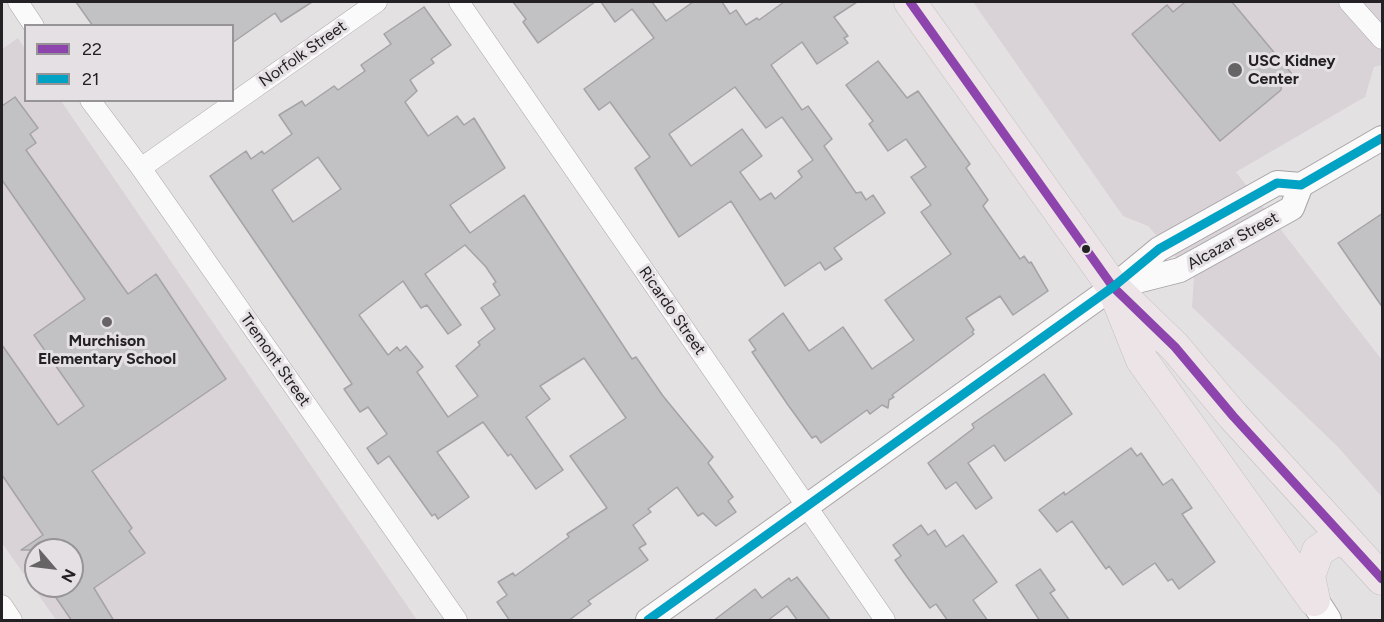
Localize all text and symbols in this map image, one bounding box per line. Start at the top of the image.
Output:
street label: Norfolk Street [256,17,350,91]
legend [24,24,234,102]
text: 22 [82,38,102,60]
place label: USC Kidney Center [1248,51,1336,89]
marker: USC Kidney Center [1226,61,1244,79]
text: 21 [82,68,100,90]
street label: Alcazar Street [1184,208,1282,274]
unlabelled marker [1080,243,1092,255]
street label: Ricardo Street [634,263,710,359]
street label: Tremont Street [236,310,314,410]
marker: Murchison Elementary School [100,315,114,329]
place label: Murchison Elementary School [38,331,176,369]
north arrow [24,538,84,598]
text: N [57,566,80,586]

